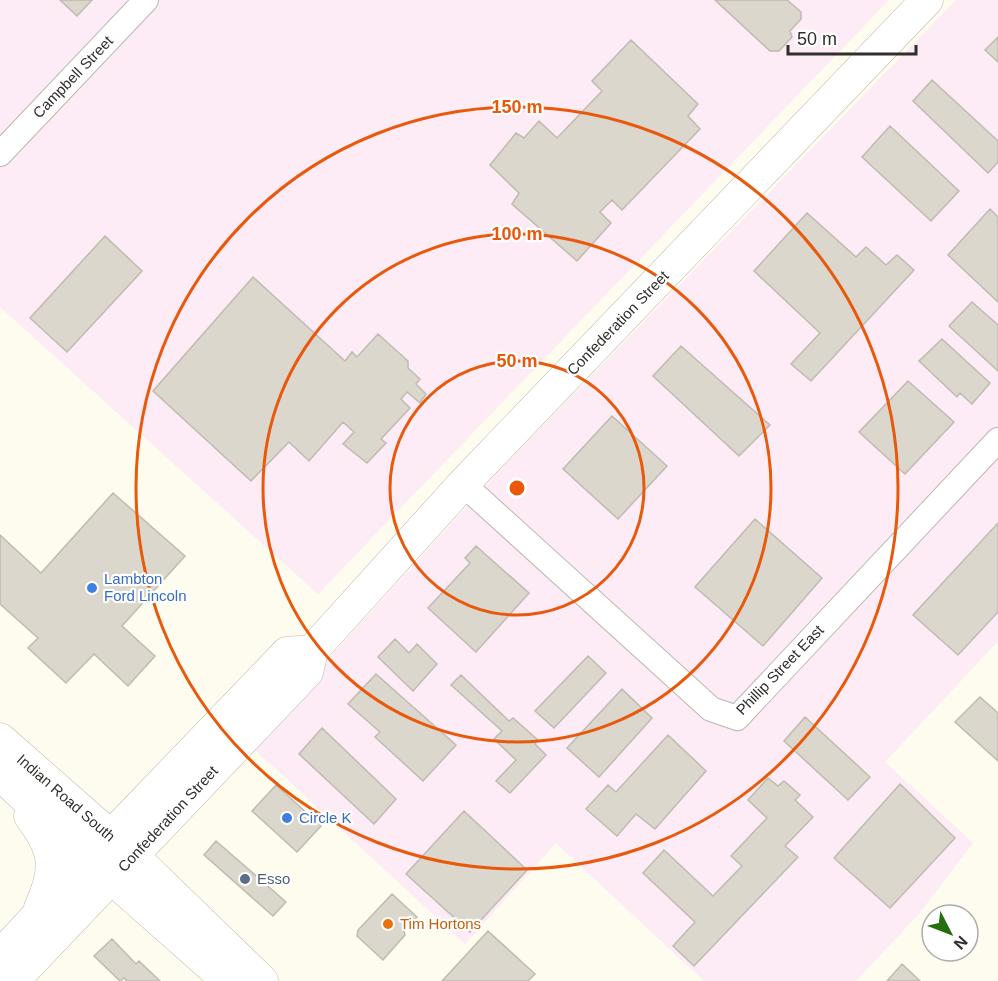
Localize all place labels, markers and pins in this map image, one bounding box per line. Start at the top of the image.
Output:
centre of rings [507,478,527,498]
place label: Lambton Ford Lincoln [104,570,187,604]
marker: Lambton Ford Lincoln [85,581,99,595]
place label: Circle K [299,809,352,826]
marker: Circle K [280,811,294,825]
place label: Esso [257,870,290,887]
marker: Esso [238,872,252,886]
place label: Tim Hortons [400,915,481,932]
marker: Tim Hortons [381,917,395,931]

